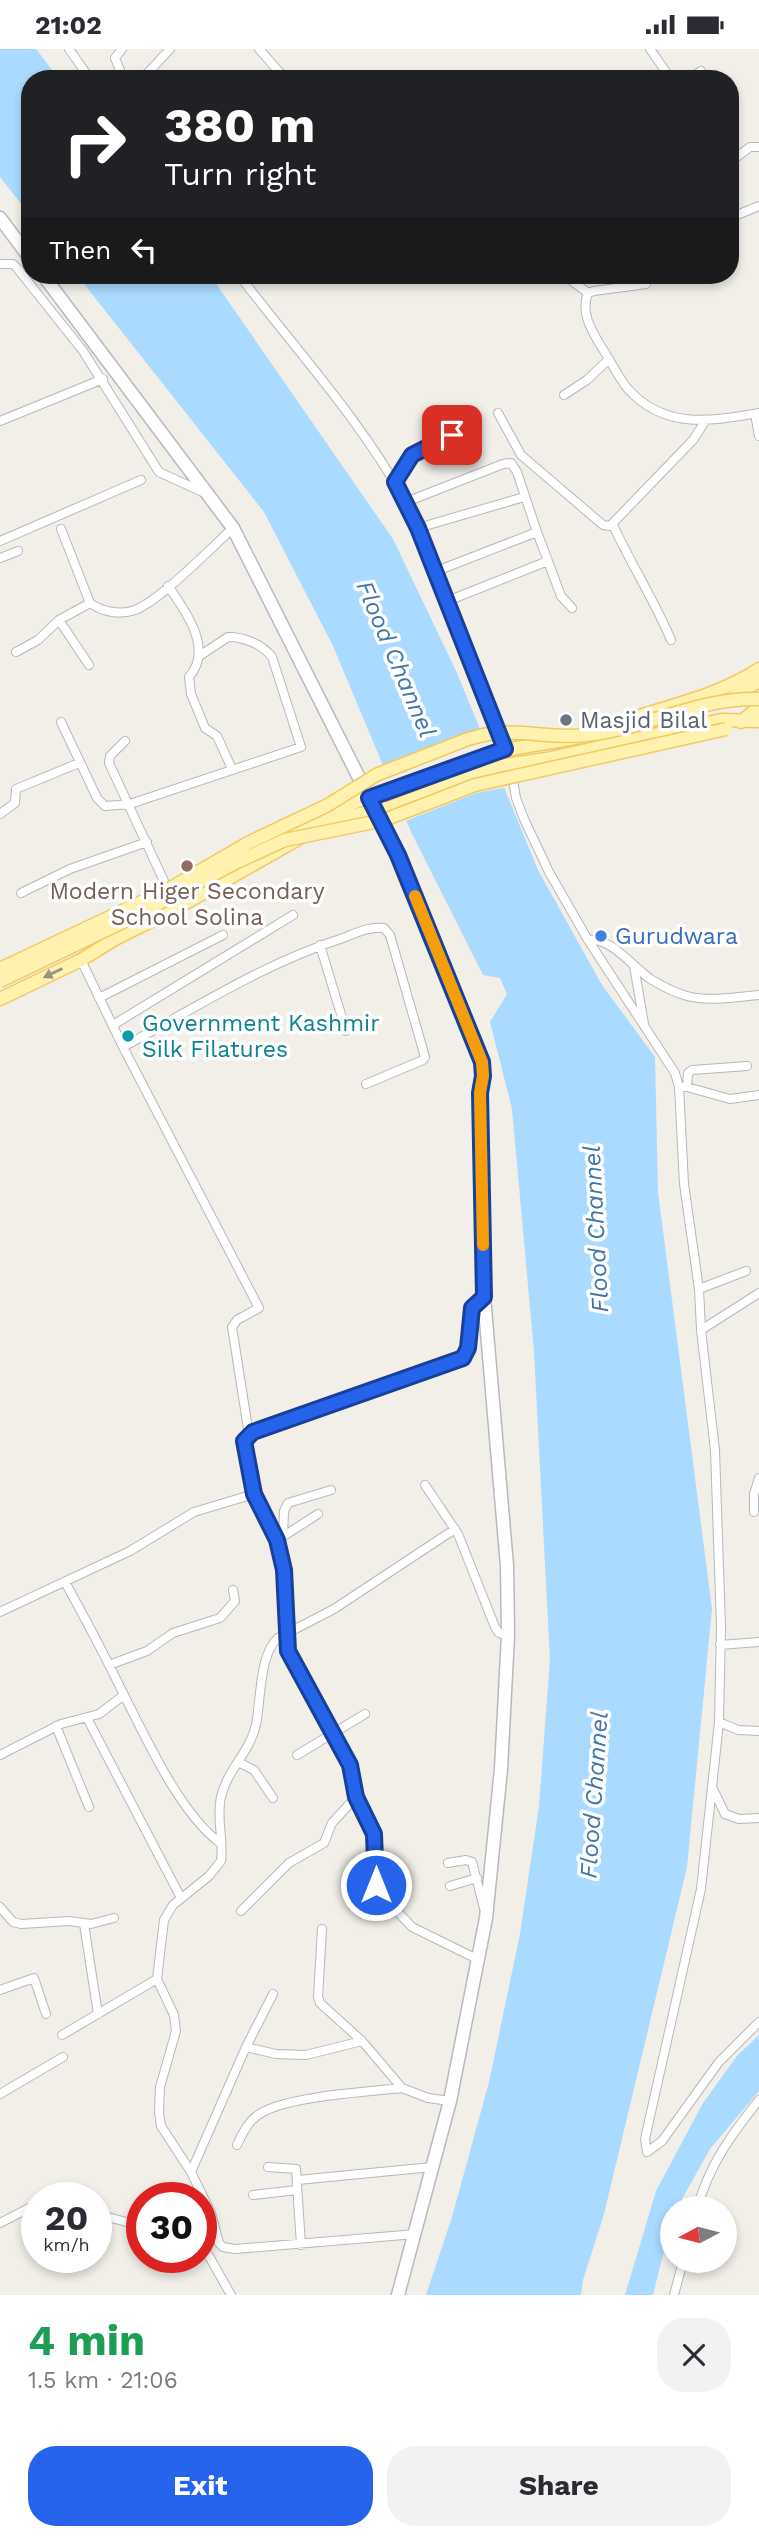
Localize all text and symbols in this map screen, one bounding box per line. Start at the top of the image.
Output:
text: 21:02 [35,10,102,40]
text: 380 m [164,96,315,154]
icon: right [49,98,140,189]
text: Turn right [164,155,316,193]
icon: left [125,231,163,269]
text: Then [49,235,111,265]
pin [422,405,482,465]
icon: arrive [433,416,471,454]
water label: Flood Channel [350,576,442,742]
place label: Masjid Bilal [580,707,707,734]
marker: Masjid Bilal [558,712,574,728]
marker: Modern Higer Secondary School Solina [179,858,195,874]
place label: Modern Higer Secondary School Solina [49,878,325,931]
place label: Gurudwara [615,923,738,950]
marker: Gurudwara [593,928,609,944]
one-way arrow [43,968,63,979]
place label: Government Kashmir Silk Filatures [142,1010,380,1063]
marker: Government Kashmir Silk Filatures [120,1028,136,1044]
water label: Flood Channel [578,1145,614,1313]
water label: Flood Channel [574,1711,614,1879]
position arrow [339,1848,413,1922]
speed limit sign: 30 [126,2182,217,2273]
north arrow [660,2196,737,2273]
map controls [660,2196,737,2273]
text: 20 [45,2197,88,2239]
text: km/h [43,2234,90,2255]
text: 4 min [28,2316,145,2365]
button: close [657,2318,731,2392]
text: 1.5 km · 21:06 [28,2367,178,2394]
button: Exit [28,2446,373,2526]
button: Share [387,2446,731,2526]

